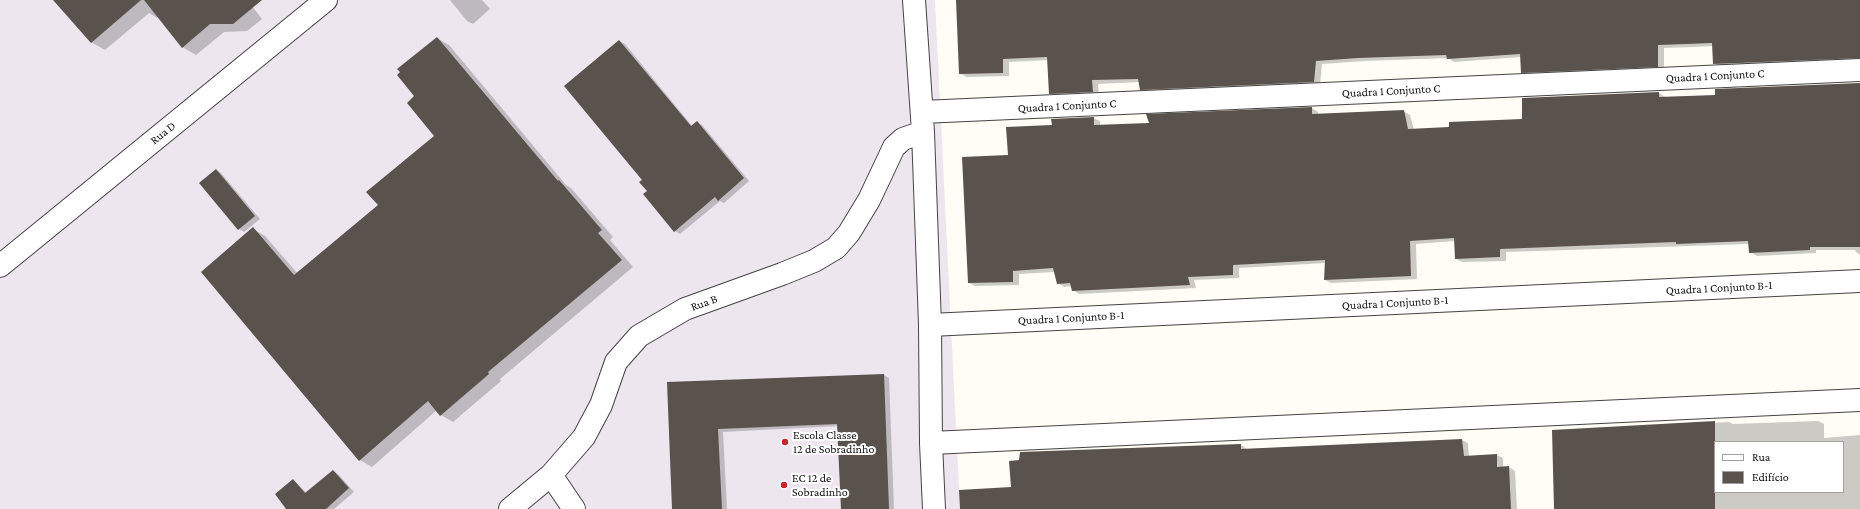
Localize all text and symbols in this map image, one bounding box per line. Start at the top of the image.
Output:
street label: Quadra 1 Conjunto C [1665,66,1765,86]
street label: Quadra 1 Conjunto C [1341,81,1441,101]
street label: Quadra 1 Conjunto C [1017,96,1117,116]
street label: Rua D [147,118,179,148]
street label: Quadra 1 Conjunto B-1 [1665,278,1773,298]
street label: Rua B [689,292,719,314]
street label: Quadra 1 Conjunto B-1 [1341,293,1449,313]
street label: Quadra 1 Conjunto B-1 [1017,308,1125,328]
place label: Escola Classe 12 de Sobradinho [793,428,874,456]
marker: Escola Classe 12 de Sobradinho [780,437,790,447]
legend [1714,441,1844,493]
text: Rua [1752,450,1770,464]
text: Edifício [1752,470,1789,484]
place label: EC 12 de Sobradinho [792,471,848,499]
marker: EC 12 de Sobradinho [779,480,789,490]

